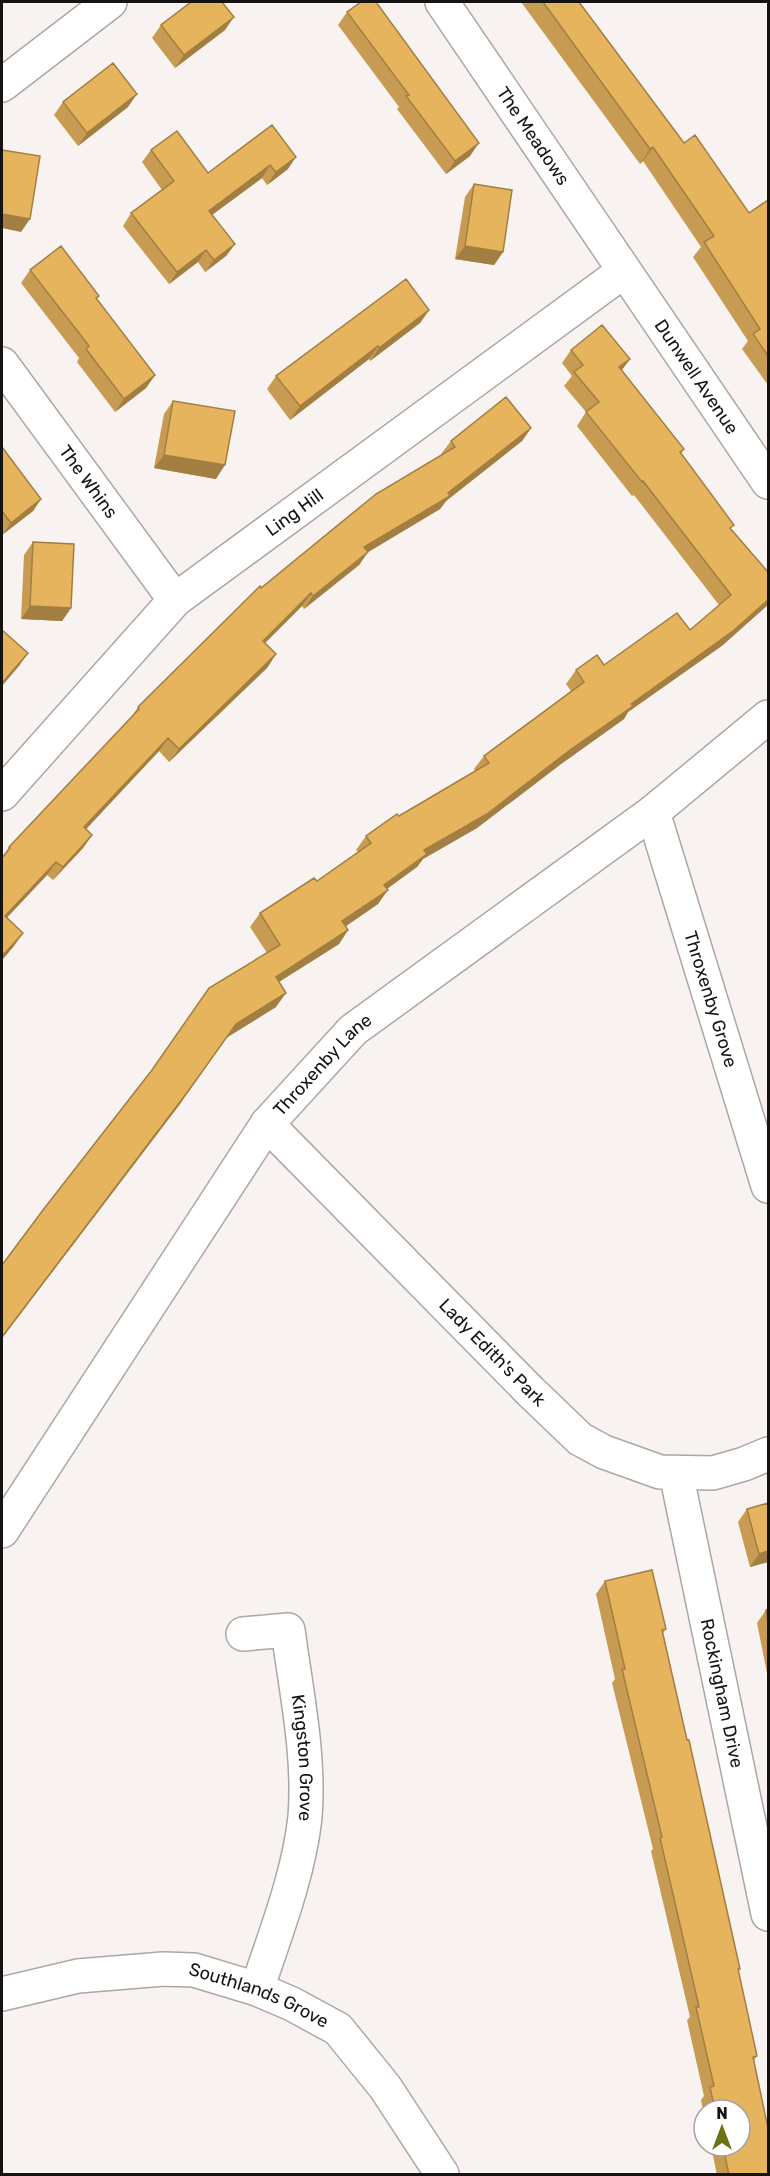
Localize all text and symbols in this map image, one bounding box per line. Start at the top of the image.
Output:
street label: The Meadows [492,83,574,189]
street label: Dunwell Avenue [650,315,743,438]
street label: The Whins [54,441,122,523]
street label: Ling Hill [261,484,328,541]
street label: Throxenby Grove [679,929,742,1070]
street label: Throxenby Lane [269,1009,376,1121]
street label: Lady Edith's Park [434,1294,551,1412]
street label: Rockingham Drive [696,1617,748,1770]
street label: Kingston Grove [287,1693,317,1822]
street label: Southlands Grove [186,1958,332,2033]
north arrow [692,2098,752,2158]
text: N [716,2104,728,2123]

